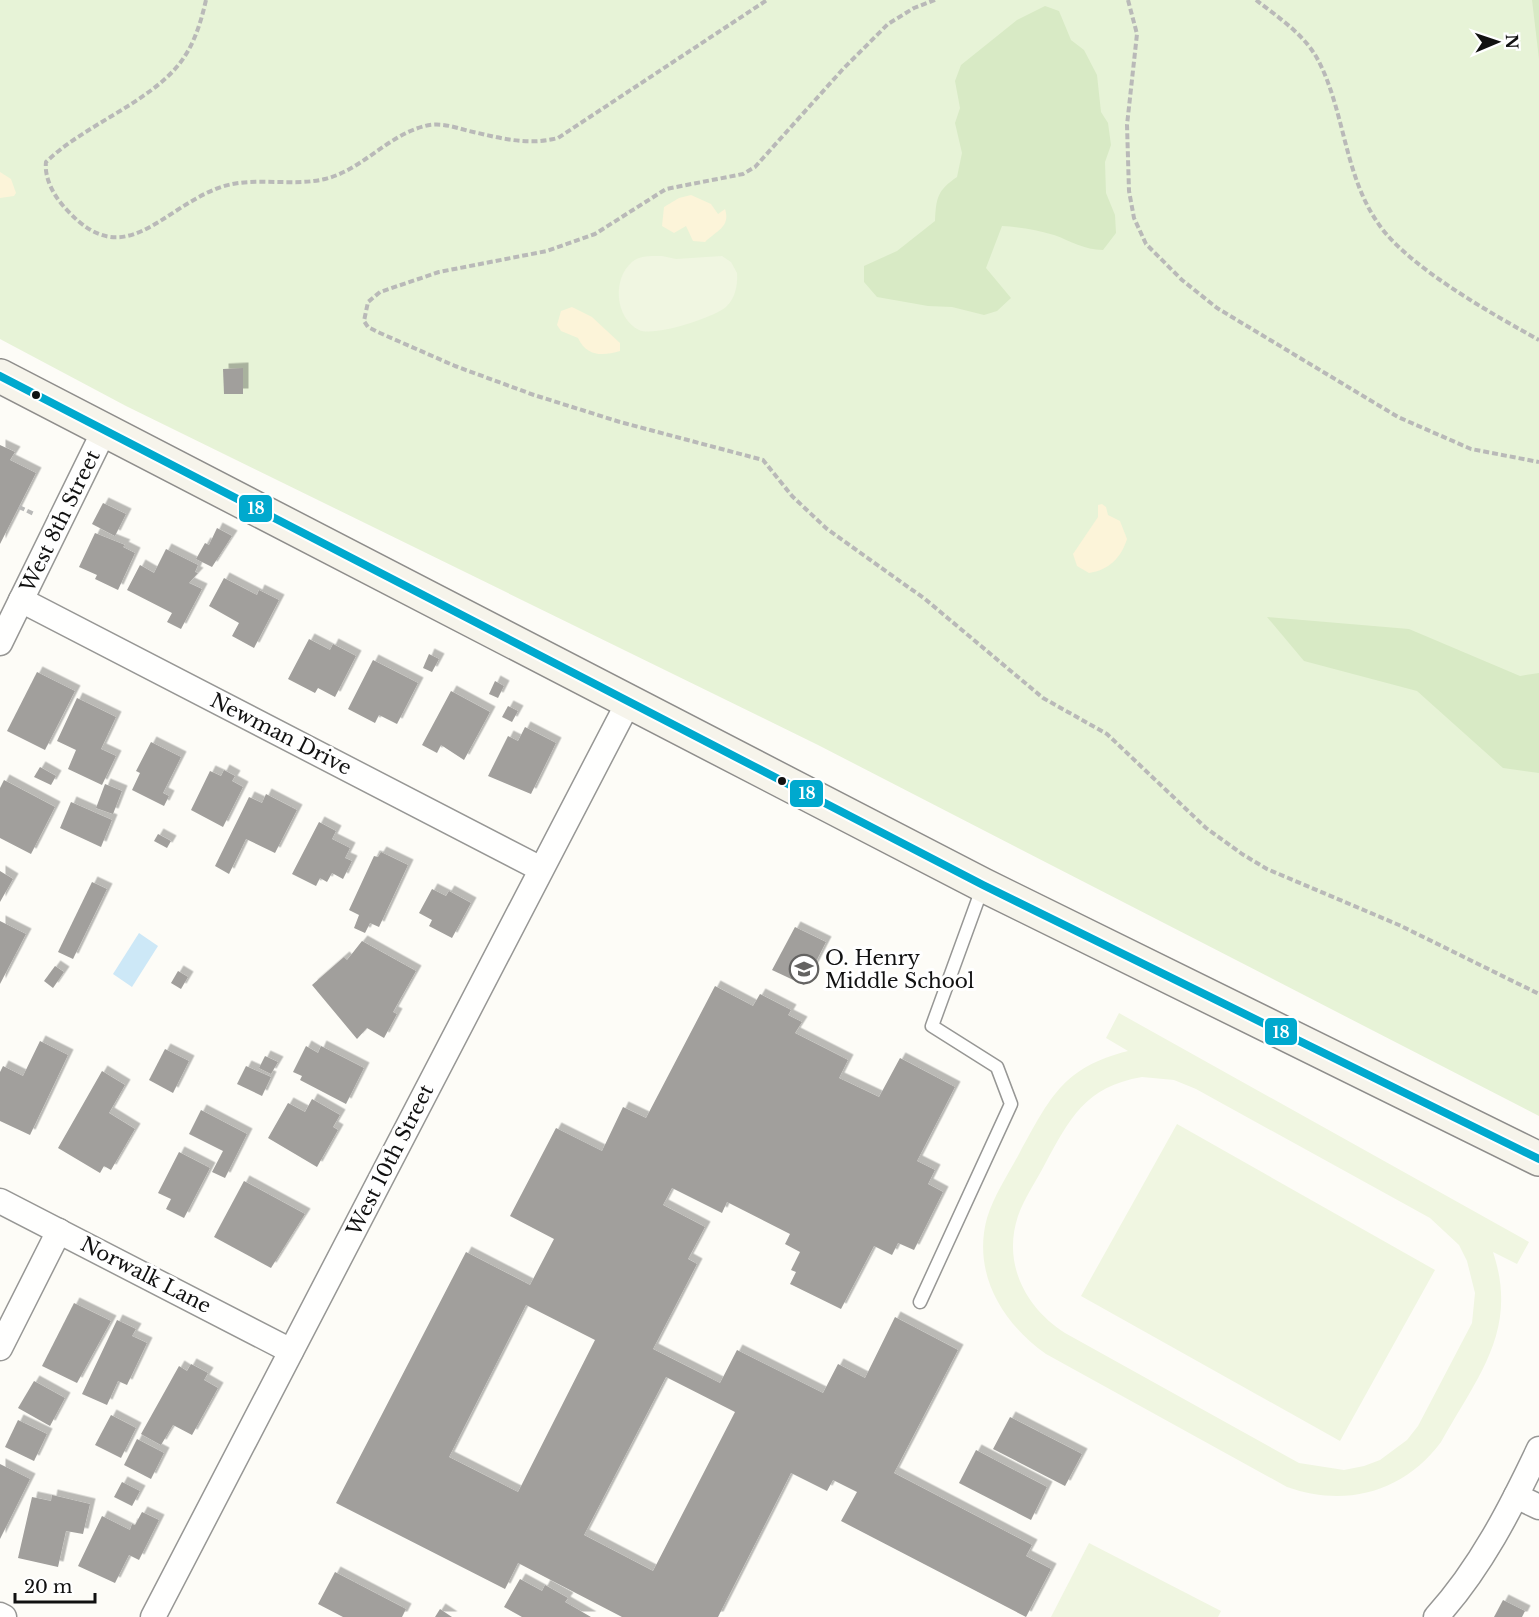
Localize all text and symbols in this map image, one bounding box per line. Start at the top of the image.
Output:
north arrow [1467,12,1527,72]
text: N [1502,34,1522,49]
unlabelled marker [30,389,42,401]
street label: West 8th Street [15,446,105,597]
line badge: 18 [238,494,273,523]
text: 18 [247,498,265,518]
street label: Newman Drive [207,688,355,780]
unlabelled marker [776,775,788,787]
line badge: 18 [789,779,824,808]
text: 18 [798,783,816,803]
place label: O. Henry Middle School [825,946,974,993]
school or university icon: O. Henry Middle School [788,953,820,985]
line badge: 18 [1264,1017,1298,1046]
text: 18 [1272,1022,1290,1042]
street label: West 10th Street [341,1080,439,1240]
street label: Norwalk Lane [77,1232,215,1318]
scale bar [15,1566,94,1604]
text: 20 m [24,1576,72,1598]

